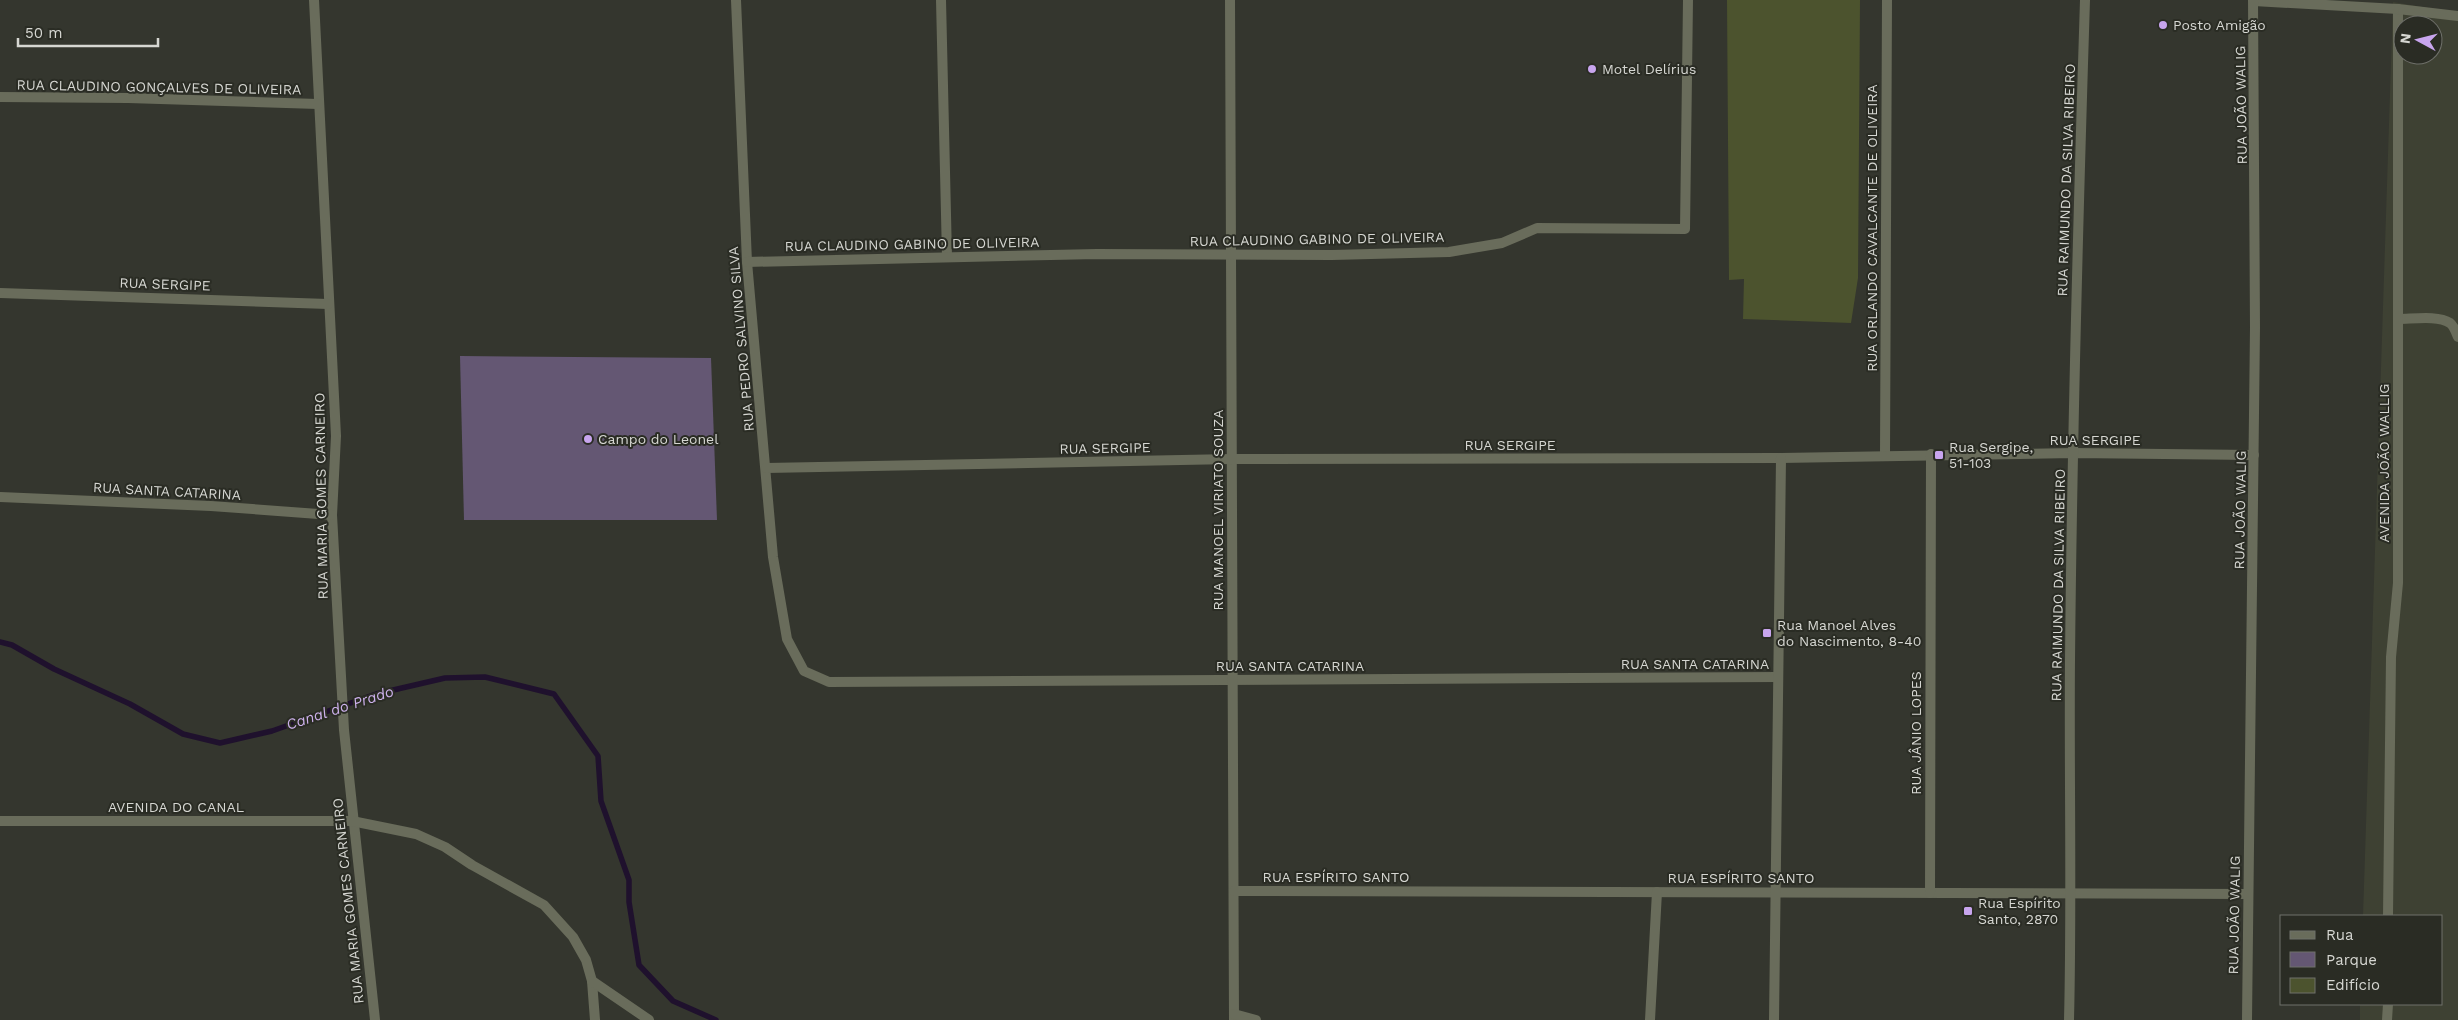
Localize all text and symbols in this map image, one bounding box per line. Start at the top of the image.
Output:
scale bar [18,15,158,47]
north arrow [2393,15,2443,65]
place label: Posto Amigão [2173,17,2266,33]
marker: Posto Amigão [2157,19,2169,31]
text: 50 m [25,24,62,42]
text: N [2397,32,2414,45]
street label: RUA JOÃO WALIG [2232,46,2250,164]
place label: Motel Delírius [1602,61,1696,77]
marker: Motel Delírius [1586,63,1598,75]
street label: RUA RAIMUNDO DA SILVA RIBEIRO [2054,63,2078,297]
street label: RUA CLAUDINO GONÇALVES DE OLIVEIRA [16,77,302,97]
street label: RUA ORLANDO CAVALCANTE DE OLIVEIRA [1864,84,1880,372]
street label: RUA CLAUDINO GABINO DE OLIVEIRA [1190,229,1444,249]
street label: RUA CLAUDINO GABINO DE OLIVEIRA [785,234,1039,254]
street label: RUA PEDRO SALVINO SILVA [725,246,757,432]
street label: RUA SERGIPE [119,274,211,294]
street label: AVENIDA JOÃO WALLIG [2376,384,2392,542]
street label: RUA MARIA GOMES CARNEIRO [311,392,331,600]
street label: RUA MANOEL VIRIATO SOUZA [1210,410,1226,610]
place label: Campo do Leonel [598,431,719,447]
street label: RUA SERGIPE [2049,432,2141,448]
marker: Campo do Leonel [582,433,594,445]
street label: RUA SERGIPE [1464,437,1556,453]
street label: RUA SERGIPE [1059,439,1151,457]
place label: Rua Sergipe, 51-103 [1949,439,2033,471]
marker: Rua Sergipe, 51-103 [1933,449,1945,461]
street label: RUA JOÃO WALIG [2231,451,2249,569]
street label: RUA RAIMUNDO DA SILVA RIBEIRO [2048,468,2068,702]
street label: RUA SANTA CATARINA [93,479,241,503]
place label: Rua Manoel Alves do Nascimento, 8-40 [1777,617,1922,649]
marker: Rua Manoel Alves do Nascimento, 8-40 [1761,627,1773,639]
street label: RUA SANTA CATARINA [1621,656,1769,672]
street label: RUA SANTA CATARINA [1216,658,1364,674]
street label: RUA JÂNIO LOPES [1908,671,1924,795]
water label: Canal do Prado [284,682,396,734]
street label: RUA MARIA GOMES CARNEIRO [329,797,367,1005]
street label: AVENIDA DO CANAL [108,799,244,815]
street label: RUA JOÃO WALIG [2225,856,2243,974]
street label: RUA ESPÍRITO SANTO [1263,869,1409,885]
street label: RUA ESPÍRITO SANTO [1668,870,1814,886]
place label: Rua Espírito Santo, 2870 [1978,895,2061,927]
marker: Rua Espírito Santo, 2870 [1962,905,1974,917]
legend [2280,915,2443,1005]
text: Rua [2326,926,2354,944]
text: Parque [2326,951,2377,969]
text: Edifício [2326,976,2380,994]

